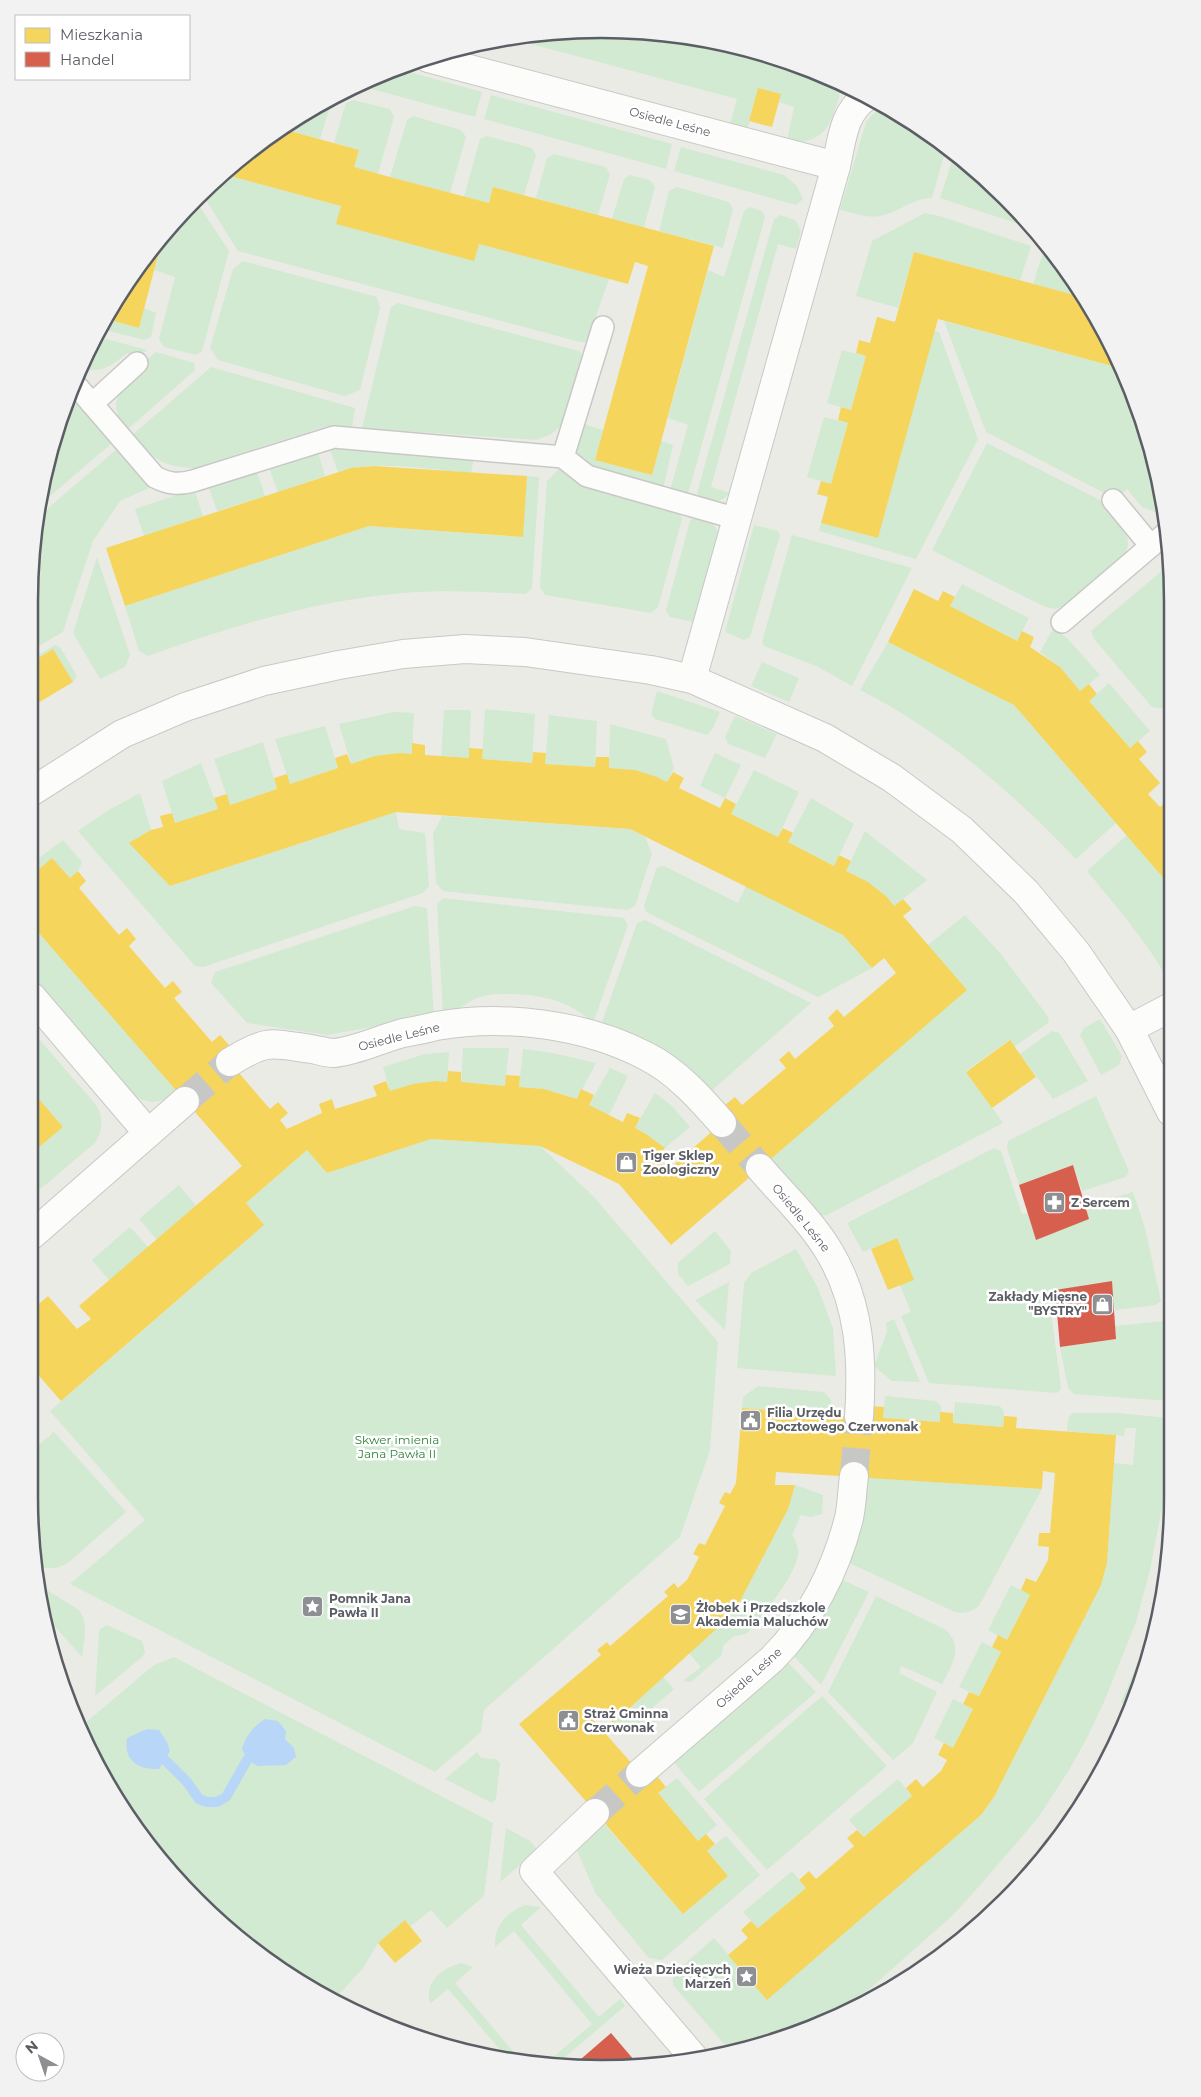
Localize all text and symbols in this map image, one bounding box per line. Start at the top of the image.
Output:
legend [15,15,190,80]
text: Mieszkania [60,25,143,44]
text: Handel [60,50,114,69]
street label: Osiedle Leśne [628,103,712,140]
street label: Osiedle Leśne [357,1019,441,1054]
place label: Tiger Sklep Zoologiczny [643,1148,720,1177]
shop icon: Tiger Sklep Zoologiczny [615,1151,639,1175]
street label: Osiedle Leśne [769,1180,834,1255]
pharmacy icon: Z Sercem [1043,1191,1067,1215]
place label: Z Sercem [1071,1195,1130,1210]
place label: Zakłady Mięsne "BYSTRY" [988,1289,1087,1318]
shop icon: Zakłady Mięsne "BYSTRY" [1091,1292,1115,1316]
place label: Filia Urzędu Pocztowego Czerwonak [767,1405,919,1434]
public building icon: Filia Urzędu Pocztowego Czerwonak [739,1408,763,1432]
park label: Skwer imienia Jana Pawła II [355,1432,439,1461]
place label: Pomnik Jana Pawła II [329,1591,411,1620]
place icon: Pomnik Jana Pawła II [301,1594,325,1618]
place label: Żłobek i Przedszkole Akademia Maluchów [695,1600,829,1629]
school or university icon: Żłobek i Przedszkole Akademia Maluchów [668,1603,692,1627]
street label: Osiedle Leśne [713,1644,785,1711]
place label: Straż Gminna Czerwonak [584,1706,668,1735]
public building icon: Straż Gminna Czerwonak [556,1709,580,1733]
place label: Wieża Dziecięcych Marzeń [613,1962,731,1991]
place icon: Wieża Dziecięcych Marzeń [735,1965,759,1989]
north arrow [15,2032,65,2082]
text: N [22,2037,42,2058]

